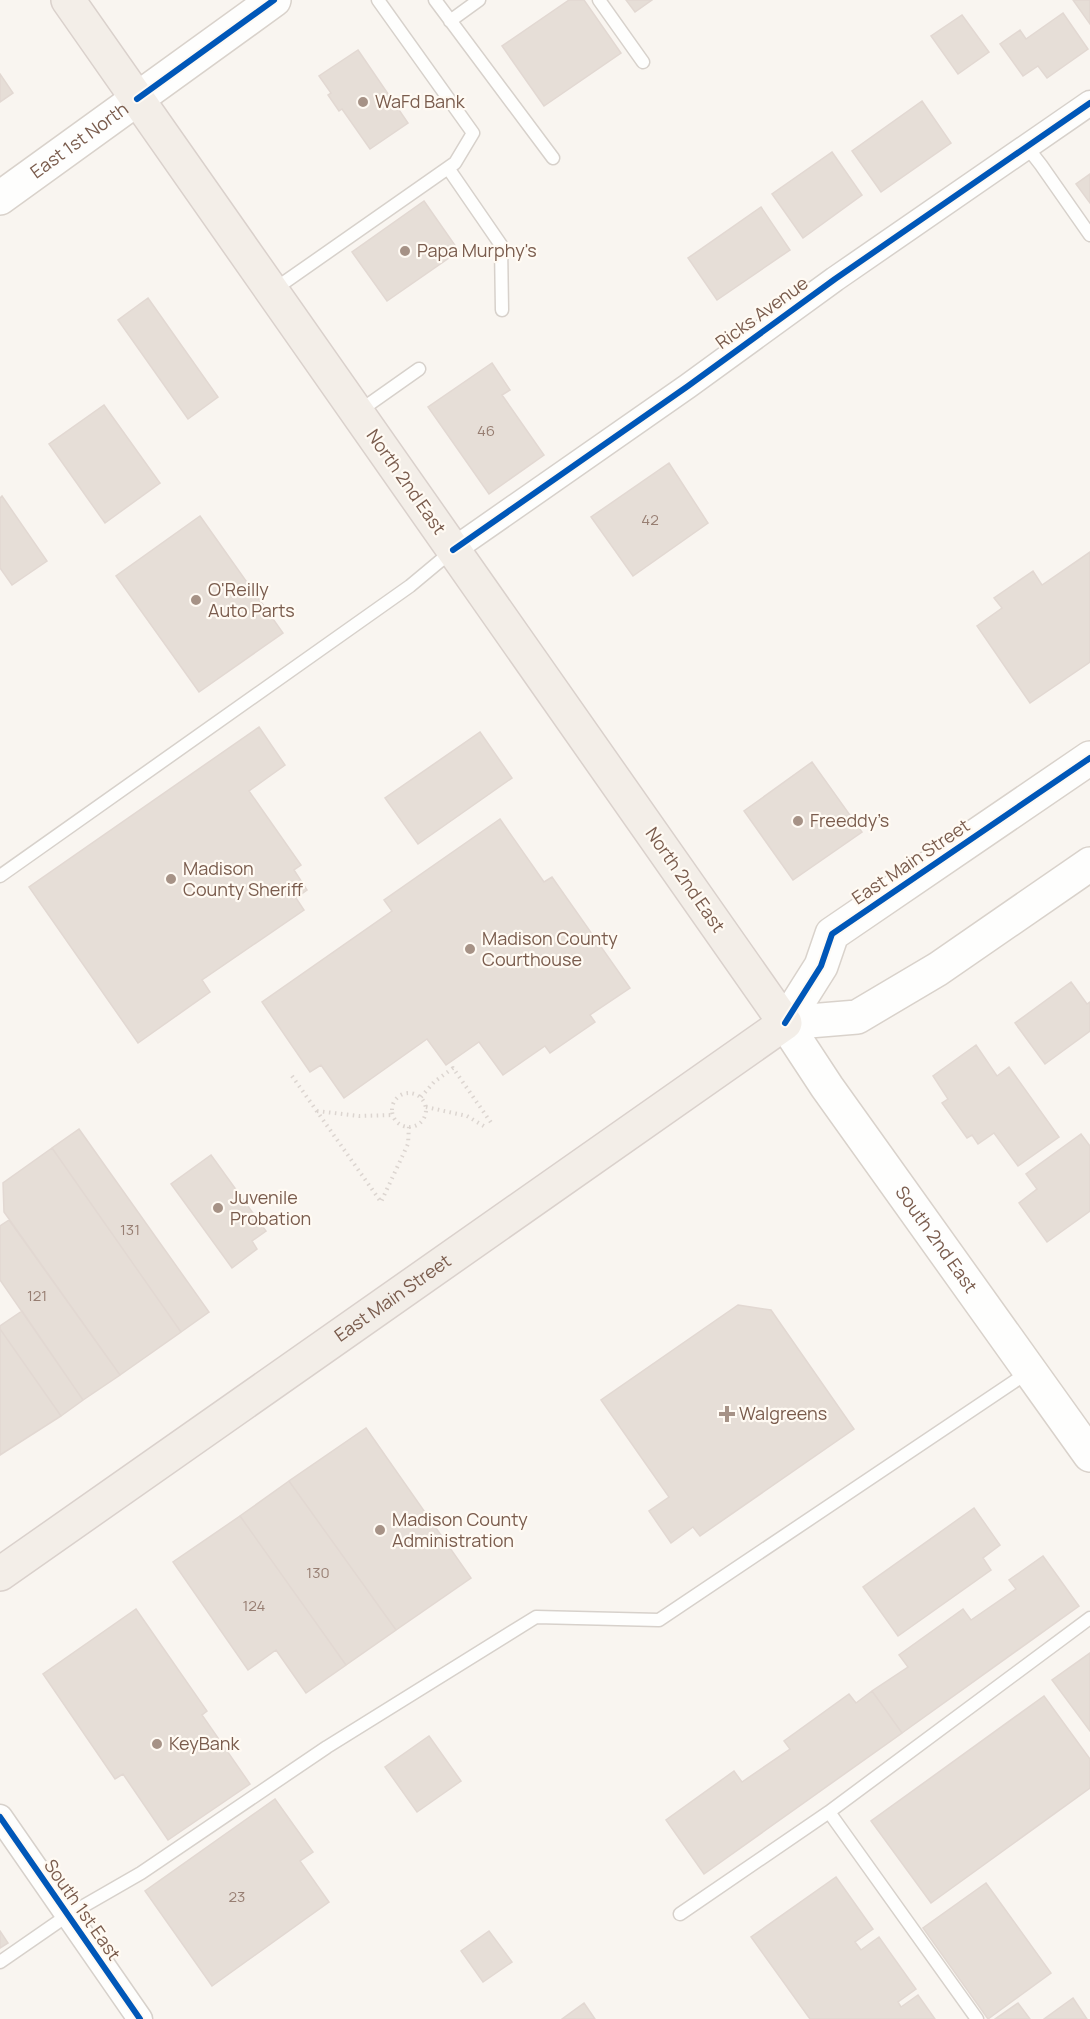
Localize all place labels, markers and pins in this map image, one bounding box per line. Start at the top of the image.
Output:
place label: WaFd Bank [375,89,466,113]
marker: WaFd Bank [356,95,370,109]
place label: Papa Murphy's [417,238,537,262]
marker: Papa Murphy's [398,244,412,258]
place label: O'Reilly Auto Parts [208,577,295,622]
marker: O'Reilly Auto Parts [189,593,203,607]
place label: Freeddy’s [810,808,889,832]
marker: Freeddy’s [791,814,805,828]
place label: Madison County Sheriff [183,856,303,901]
marker: Madison County Sheriff [164,872,178,886]
place label: Madison County Courthouse [482,926,618,971]
marker: Madison County Courthouse [463,942,477,956]
place label: Juvenile Probation [230,1185,311,1230]
marker: Juvenile Probation [211,1201,225,1215]
place label: Walgreens [739,1401,827,1425]
marker: Walgreens [720,1407,734,1421]
place label: Madison County Administration [392,1507,528,1552]
marker: Madison County Administration [373,1523,387,1537]
place label: KeyBank [169,1731,241,1755]
marker: KeyBank [150,1737,164,1751]

